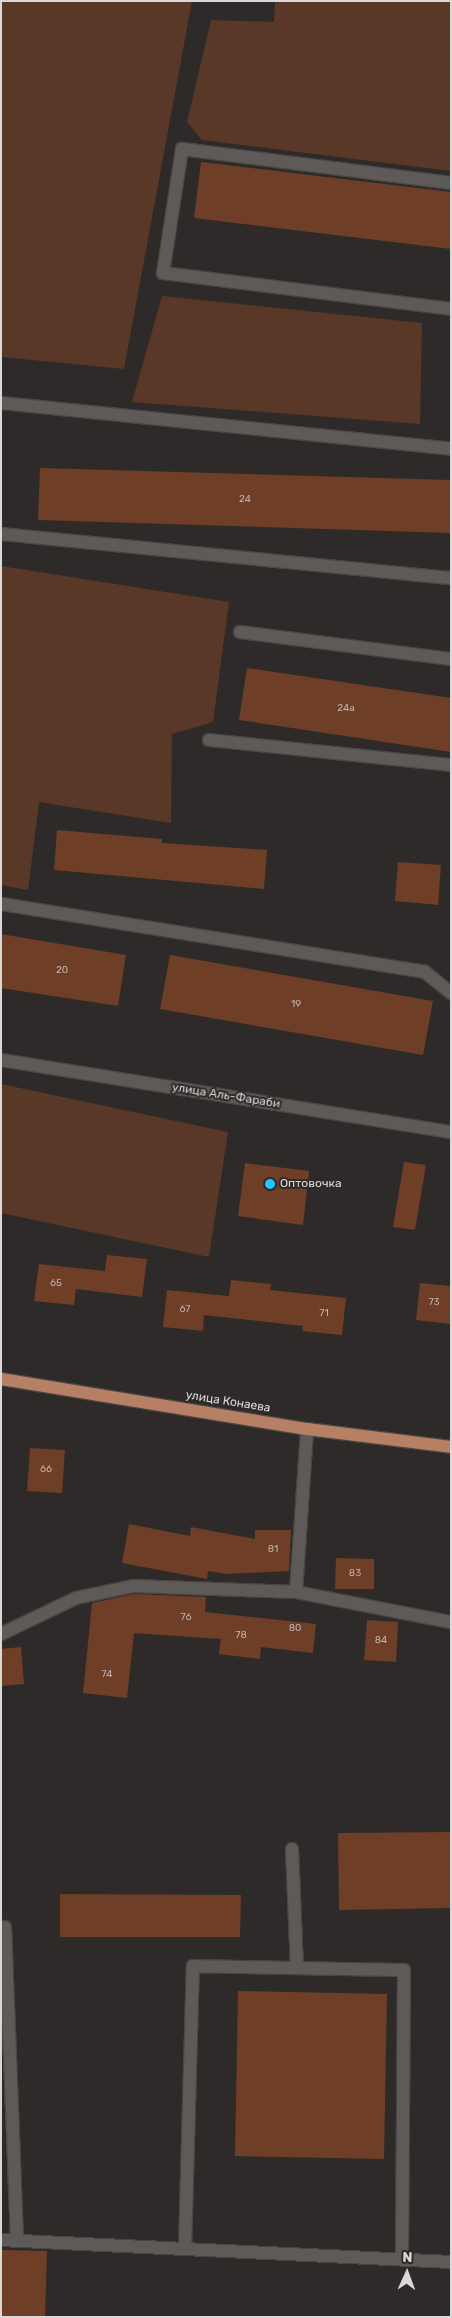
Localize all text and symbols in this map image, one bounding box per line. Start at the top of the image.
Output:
house number: 24 [239,494,251,506]
house number: 24а [337,703,355,715]
house number: 20 [56,965,68,977]
house number: 19 [291,999,301,1011]
street label: улица Аль-Фараби [171,1080,281,1112]
place label: Оптовочка [280,1177,342,1191]
marker: Оптовочка [264,1178,276,1190]
house number: 65 [50,1278,62,1290]
house number: 73 [428,1297,440,1309]
house number: 67 [180,1304,190,1316]
house number: 71 [319,1308,329,1320]
street label: улица Конаева [185,1388,271,1416]
house number: 66 [40,1464,52,1476]
house number: 81 [268,1544,278,1556]
house number: 83 [349,1568,361,1580]
house number: 76 [181,1612,191,1624]
house number: 80 [289,1623,301,1635]
house number: 78 [235,1630,247,1642]
house number: 84 [375,1635,387,1647]
house number: 74 [102,1669,112,1681]
north arrow [382,2248,432,2298]
text: N [402,2249,413,2266]

